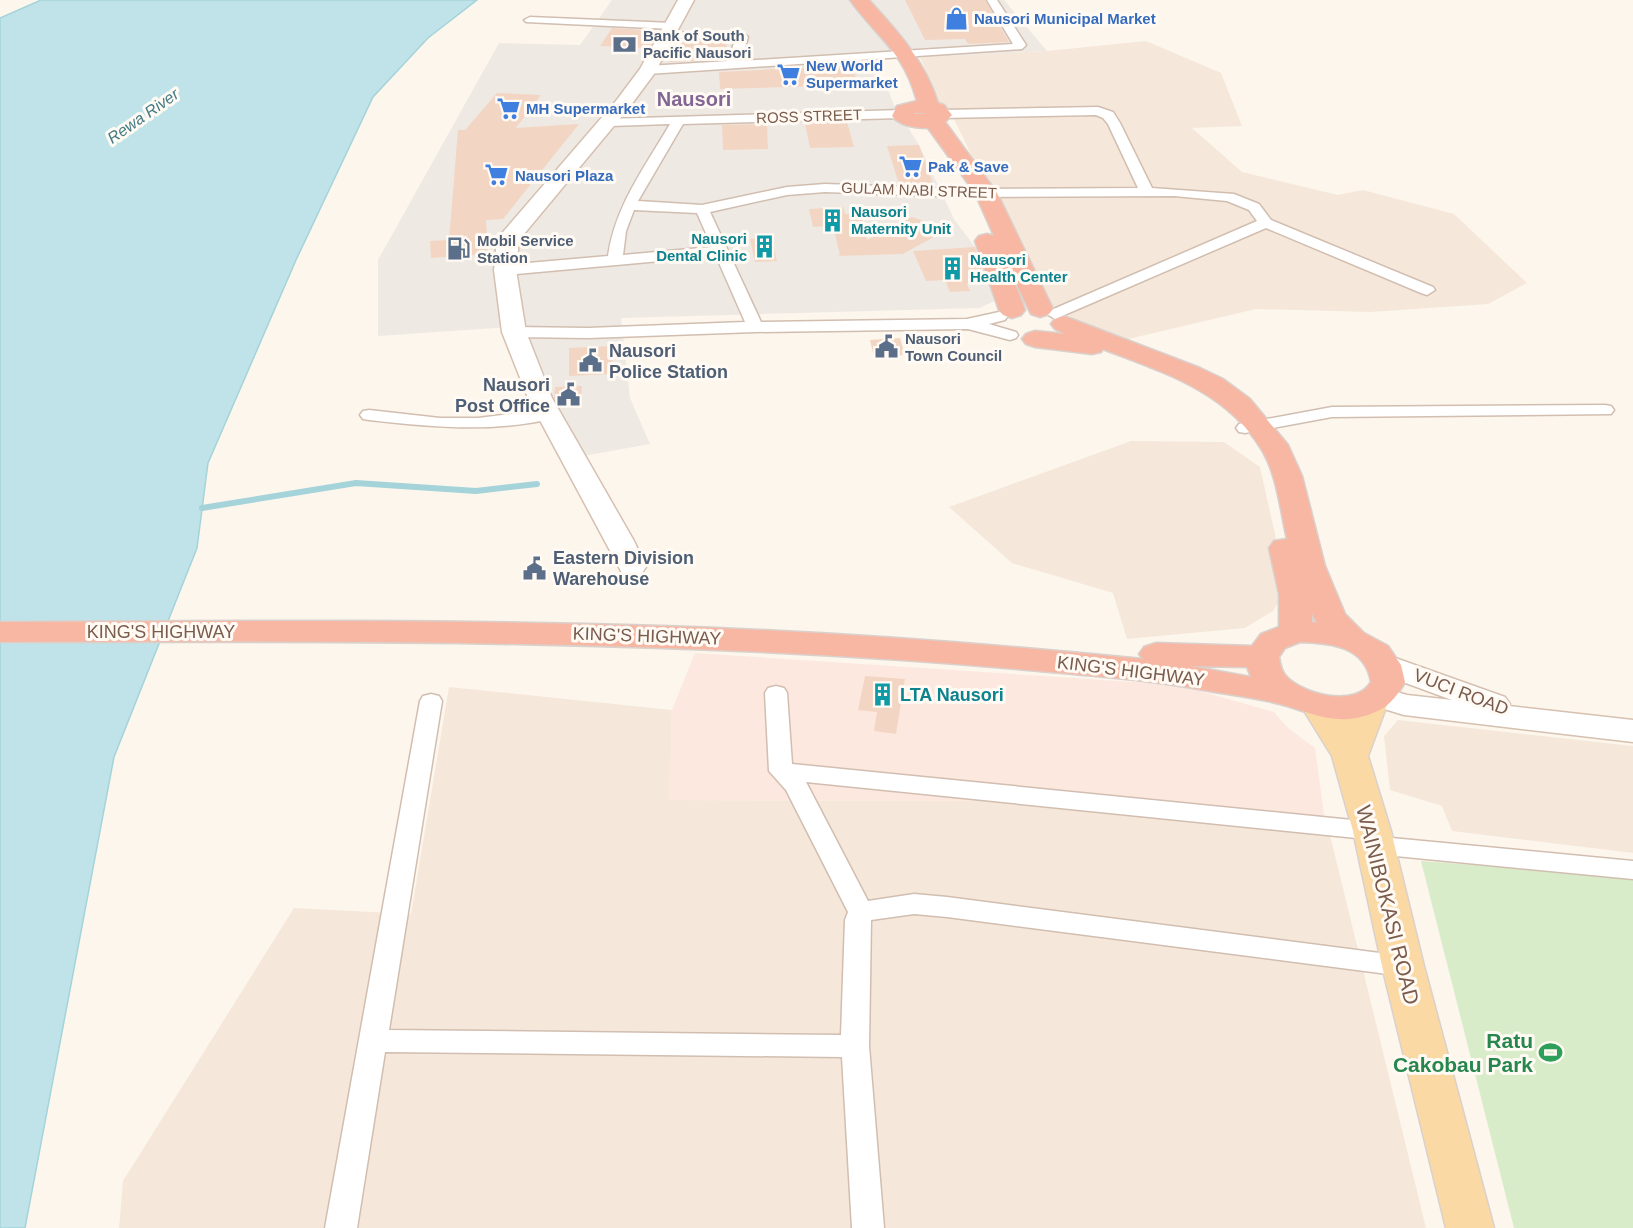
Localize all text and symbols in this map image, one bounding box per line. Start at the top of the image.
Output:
shop icon: Nausori Municipal Market [943,5,969,31]
place label: Nausori Municipal Market [974,10,1156,27]
place label: Bank of South Pacific Nausori [643,27,751,61]
bank icon: Bank of South Pacific Nausori [612,31,638,57]
place label: New World Supermarket [806,57,898,91]
supermarket icon: New World Supermarket [775,61,801,87]
water label: Rewa River [104,85,182,147]
district label: Nausori [657,88,731,110]
supermarket icon: MH Supermarket [495,95,521,121]
place label: MH Supermarket [526,100,645,117]
street label: ROSS STREET [756,106,862,126]
supermarket icon: Pak & Save [897,153,923,179]
place label: Pak & Save [928,158,1009,175]
supermarket icon: Nausori Plaza [484,162,510,188]
place label: Nausori Plaza [515,167,614,184]
street label: GULAM NABI STREET [841,179,997,201]
place label: Nausori Maternity Unit [851,203,951,237]
building icon: Nausori Maternity Unit [820,207,846,233]
place label: Nausori Dental Clinic [656,230,747,264]
place label: Mobil Service Station [477,232,574,266]
building icon: Nausori Dental Clinic [752,234,778,260]
fuel station icon: Mobil Service Station [446,236,472,262]
place label: Nausori Health Center [970,251,1068,285]
building icon: Nausori Health Center [939,255,965,281]
place label: Nausori Town Council [905,330,1002,364]
public building icon: Nausori Town Council [874,334,900,360]
place label: Nausori Police Station [609,341,728,382]
public building icon: Nausori Police Station [578,348,604,374]
place label: Nausori Post Office [455,375,550,416]
public building icon: Nausori Post Office [555,382,581,408]
place label: Eastern Division Warehouse [553,548,694,589]
public building icon: Eastern Division Warehouse [522,555,548,581]
street label: KING'S HIGHWAY [87,622,235,642]
street label: KING'S HIGHWAY [572,623,722,649]
street label: KING'S HIGHWAY [1056,652,1206,690]
street label: VUCI ROAD [1411,665,1511,719]
building icon: LTA Nausori [869,682,895,708]
place label: LTA Nausori [900,685,1004,705]
street label: WAINIBOKASI ROAD [1352,803,1424,1007]
place label: Ratu Cakobau Park [1393,1029,1533,1076]
sports icon: Ratu Cakobau Park [1538,1039,1564,1065]

